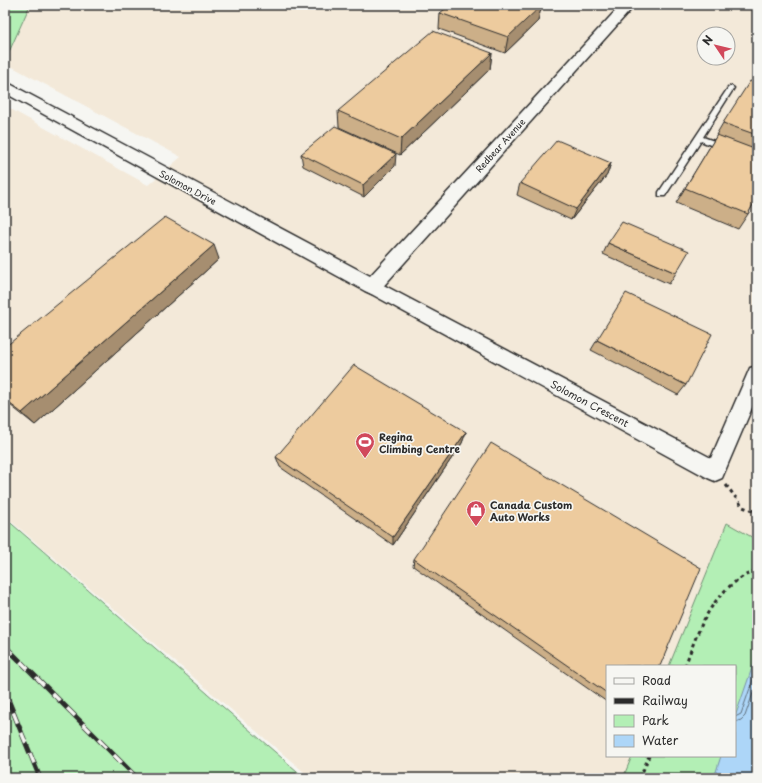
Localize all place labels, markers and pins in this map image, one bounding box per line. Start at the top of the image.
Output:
place label: Regina Climbing Centre [379,429,461,456]
sports icon: Regina Climbing Centre [354,431,376,459]
place label: Canada Custom Auto Works [490,497,572,524]
shop icon: Canada Custom Auto Works [465,499,487,527]

